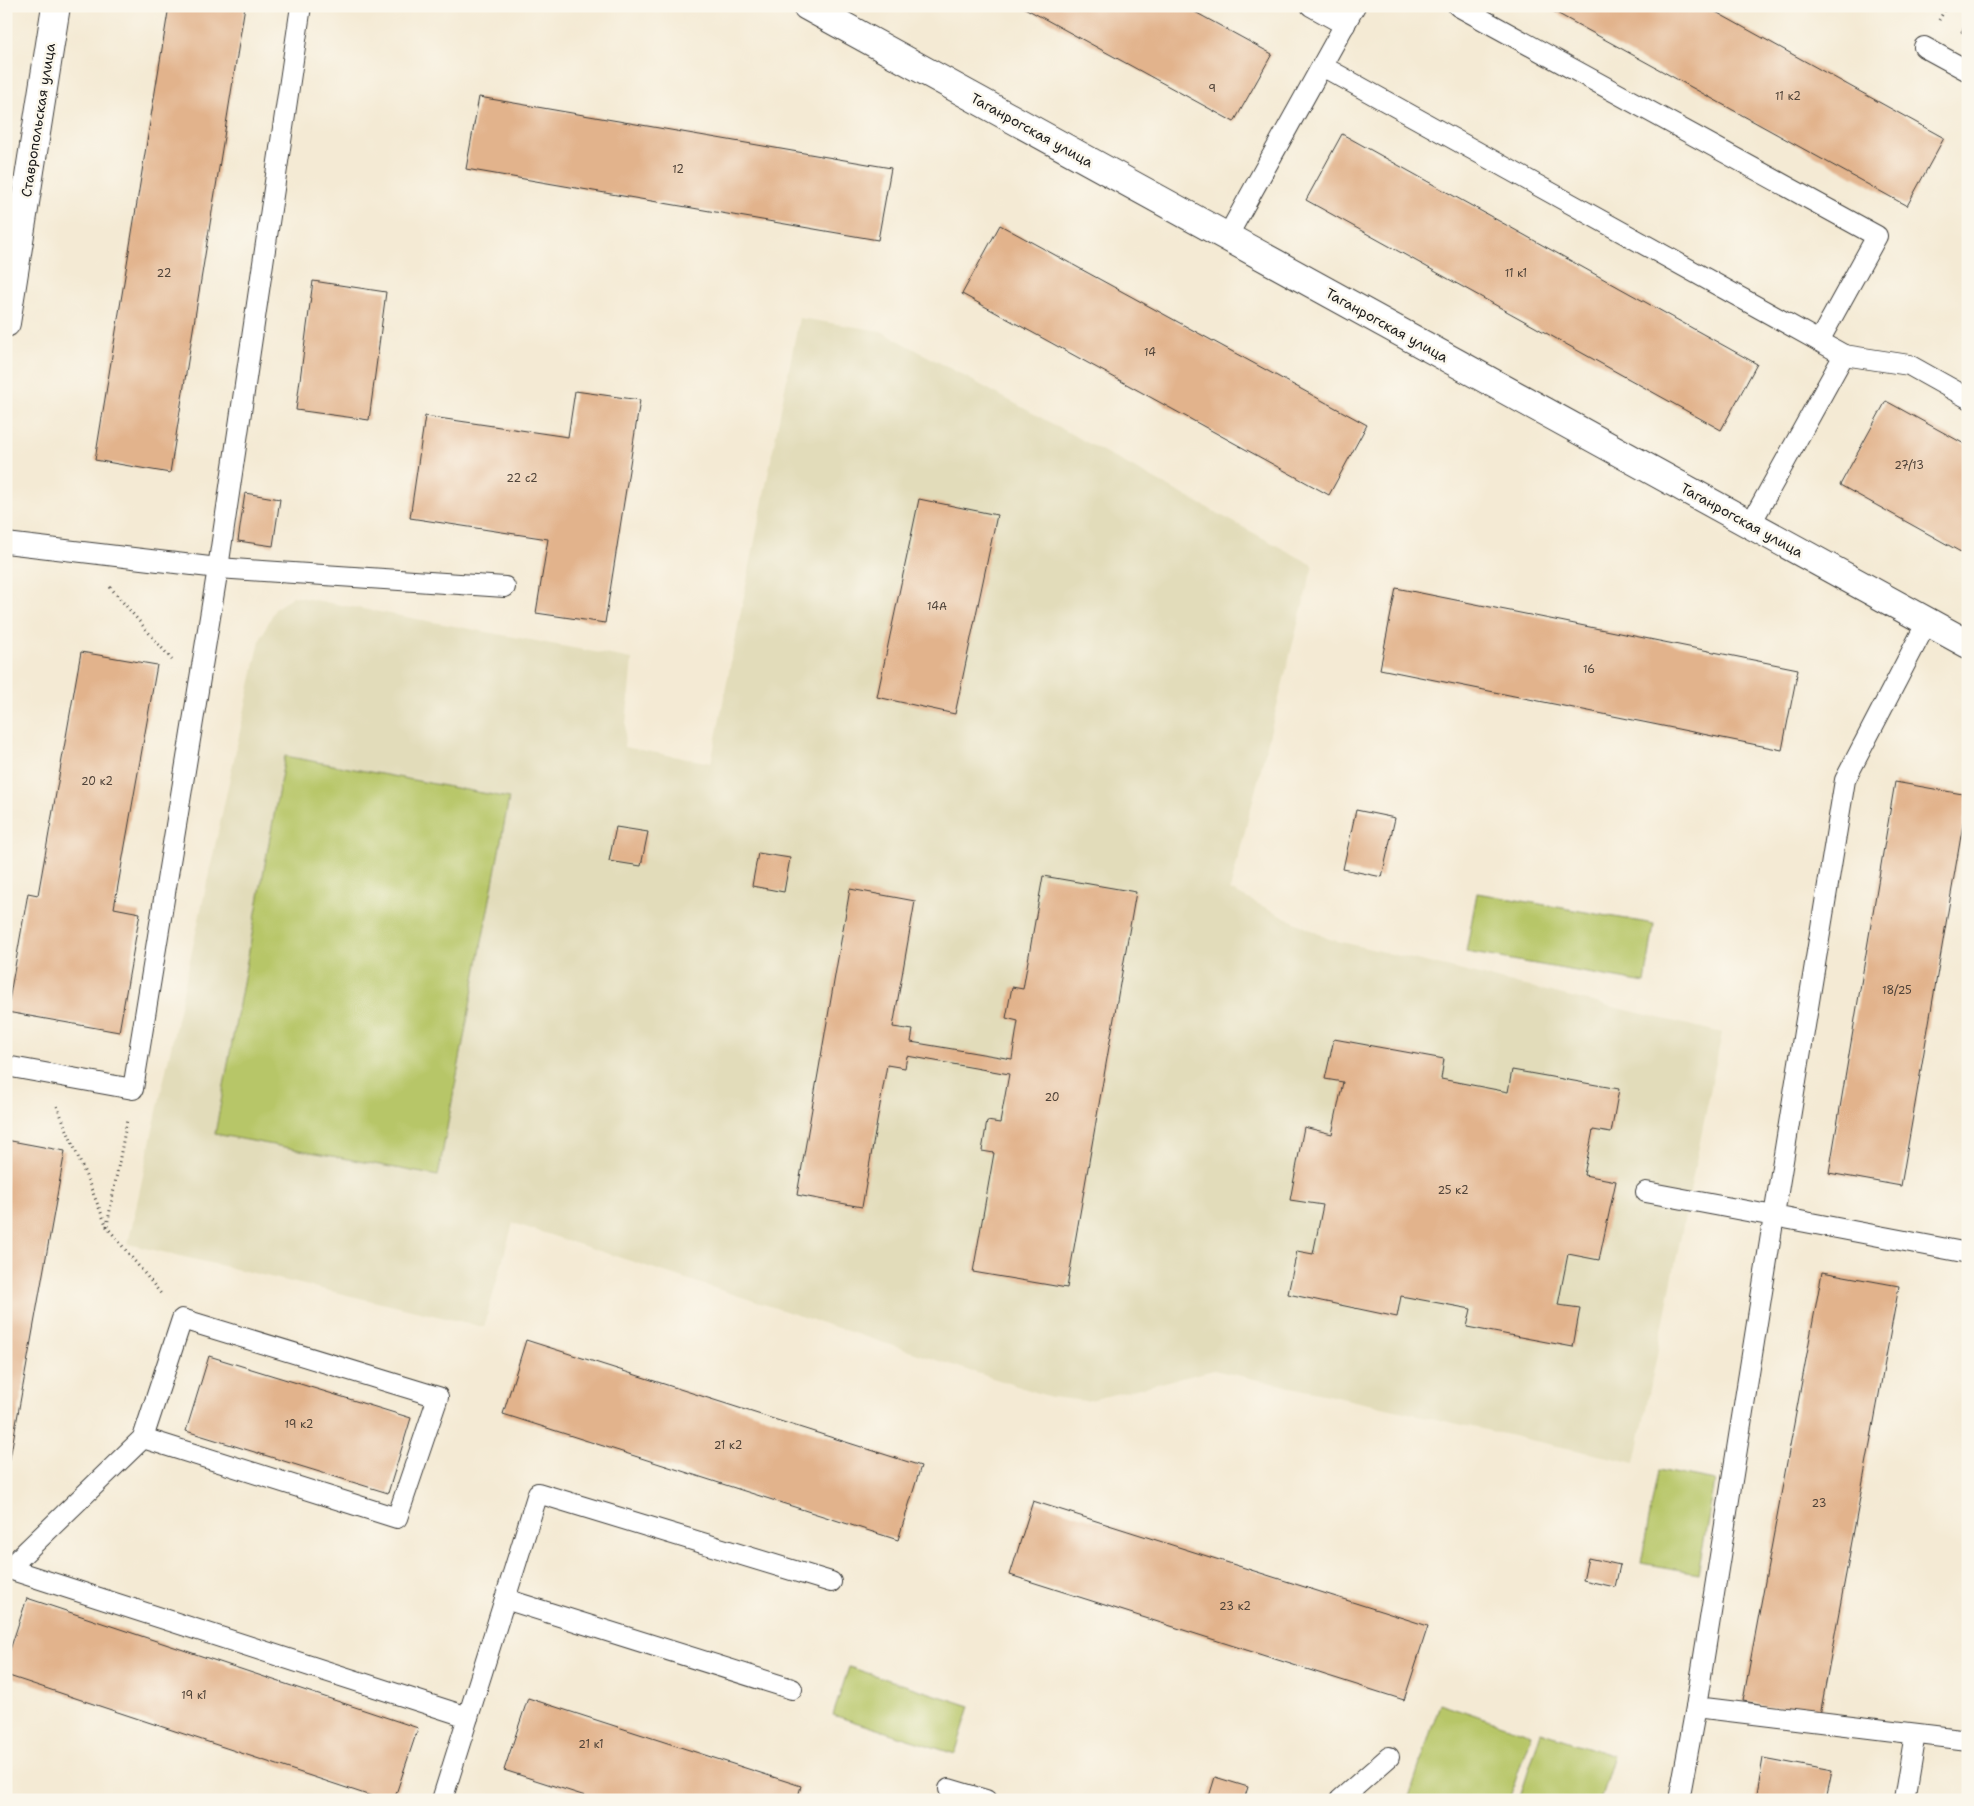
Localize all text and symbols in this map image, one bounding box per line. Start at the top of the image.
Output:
street label: Ставропольская улица [17,41,59,198]
house number: 9 [1208,81,1216,96]
street label: Таганрогская улица [968,89,1097,171]
house number: 11 к2 [1775,89,1801,104]
house number: 12 [672,162,684,177]
house number: 22 [157,266,171,281]
house number: 11 к1 [1505,266,1527,281]
street label: Таганрогская улица [1323,284,1452,366]
house number: 14 [1144,345,1156,360]
house number: 27/13 [1894,458,1924,473]
house number: 22 с2 [506,471,538,486]
street label: Таганрогская улица [1678,479,1807,561]
house number: 14А [927,599,947,614]
house number: 16 [1583,662,1595,677]
house number: 20 к2 [81,774,113,789]
house number: 18/25 [1882,983,1912,998]
house number: 20 [1044,1090,1060,1105]
house number: 25 к2 [1437,1183,1469,1198]
house number: 19 к2 [285,1417,313,1432]
house number: 21 к2 [714,1438,742,1453]
house number: 23 [1812,1496,1826,1511]
house number: 23 к2 [1219,1599,1251,1614]
house number: 19 к1 [181,1688,207,1703]
house number: 21 к1 [578,1737,604,1752]

